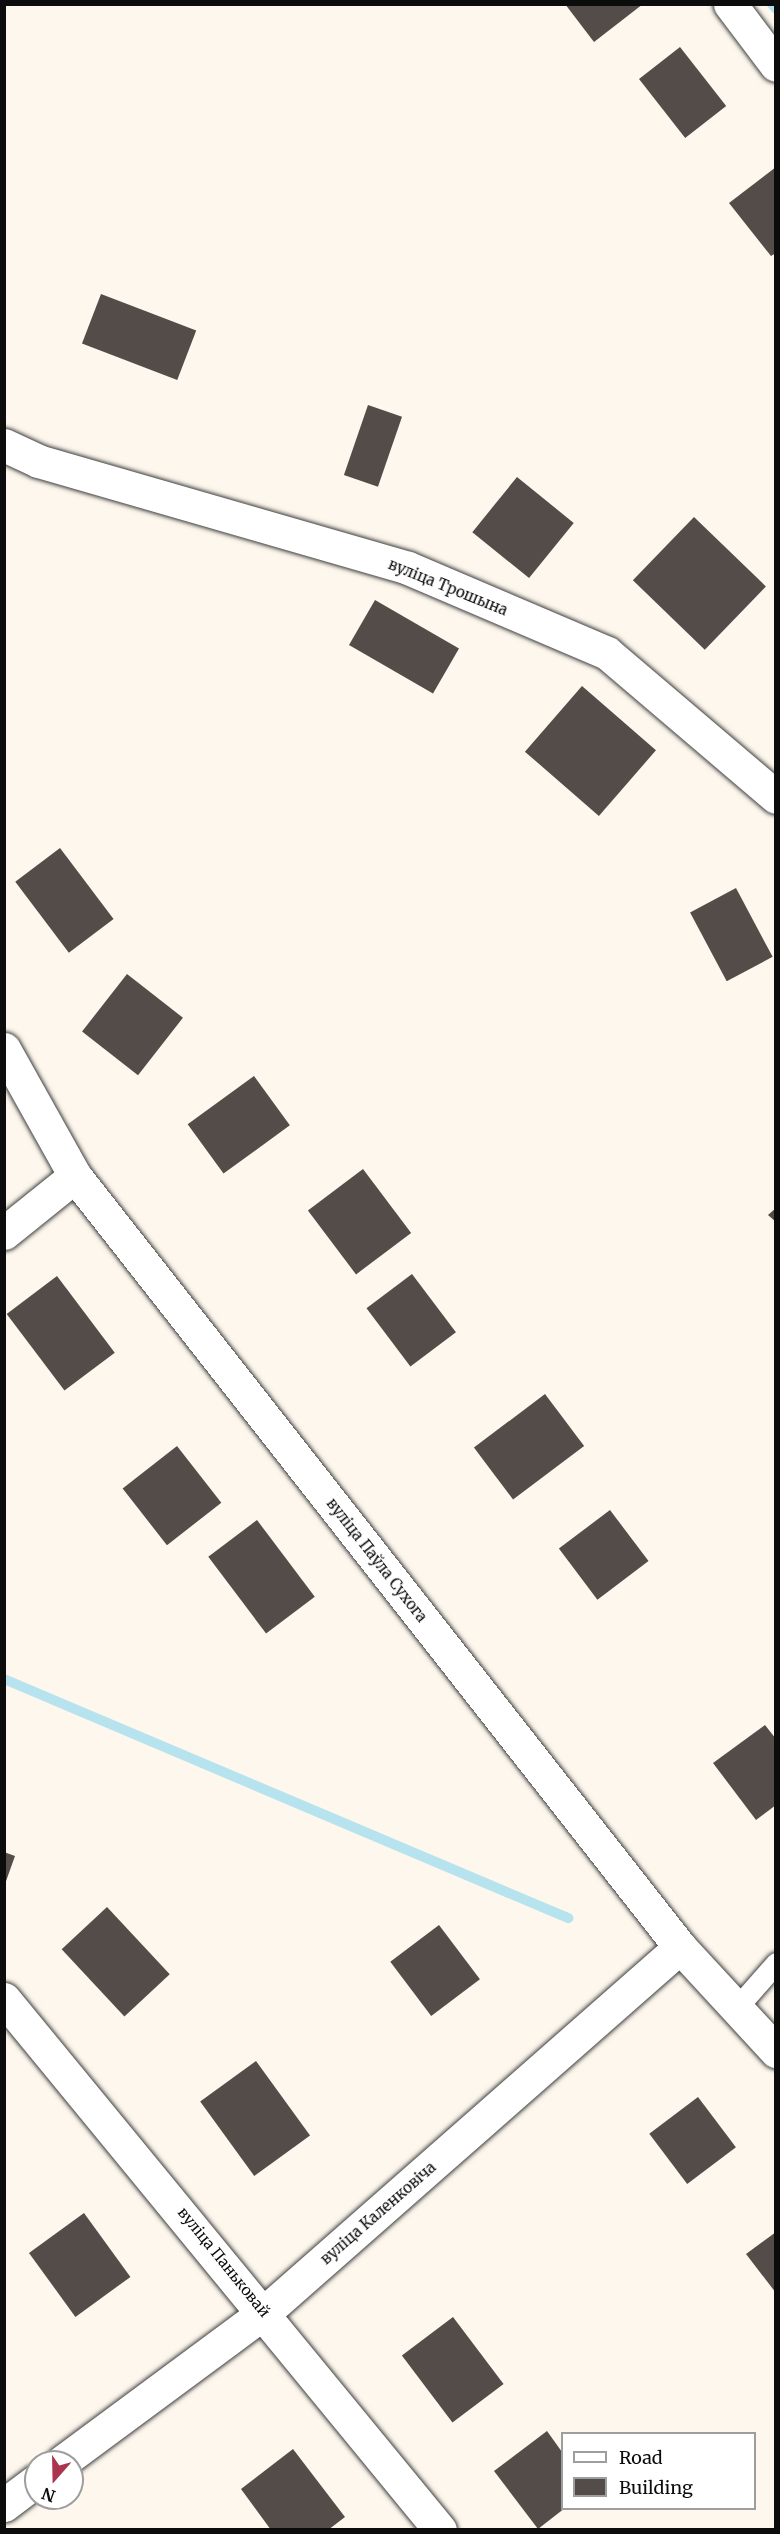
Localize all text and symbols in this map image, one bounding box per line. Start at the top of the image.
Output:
street label: вуліца Трошына [386,555,510,619]
street label: вуліца Паўла Сухога [323,1494,431,1626]
street label: вуліца Каленковіча [317,2158,439,2268]
street label: вуліца Паньковай [174,2203,274,2321]
legend [561,2432,756,2510]
text: Road [619,2446,663,2469]
north arrow [24,2450,84,2510]
text: Building [619,2476,693,2499]
text: N [39,2483,58,2507]

